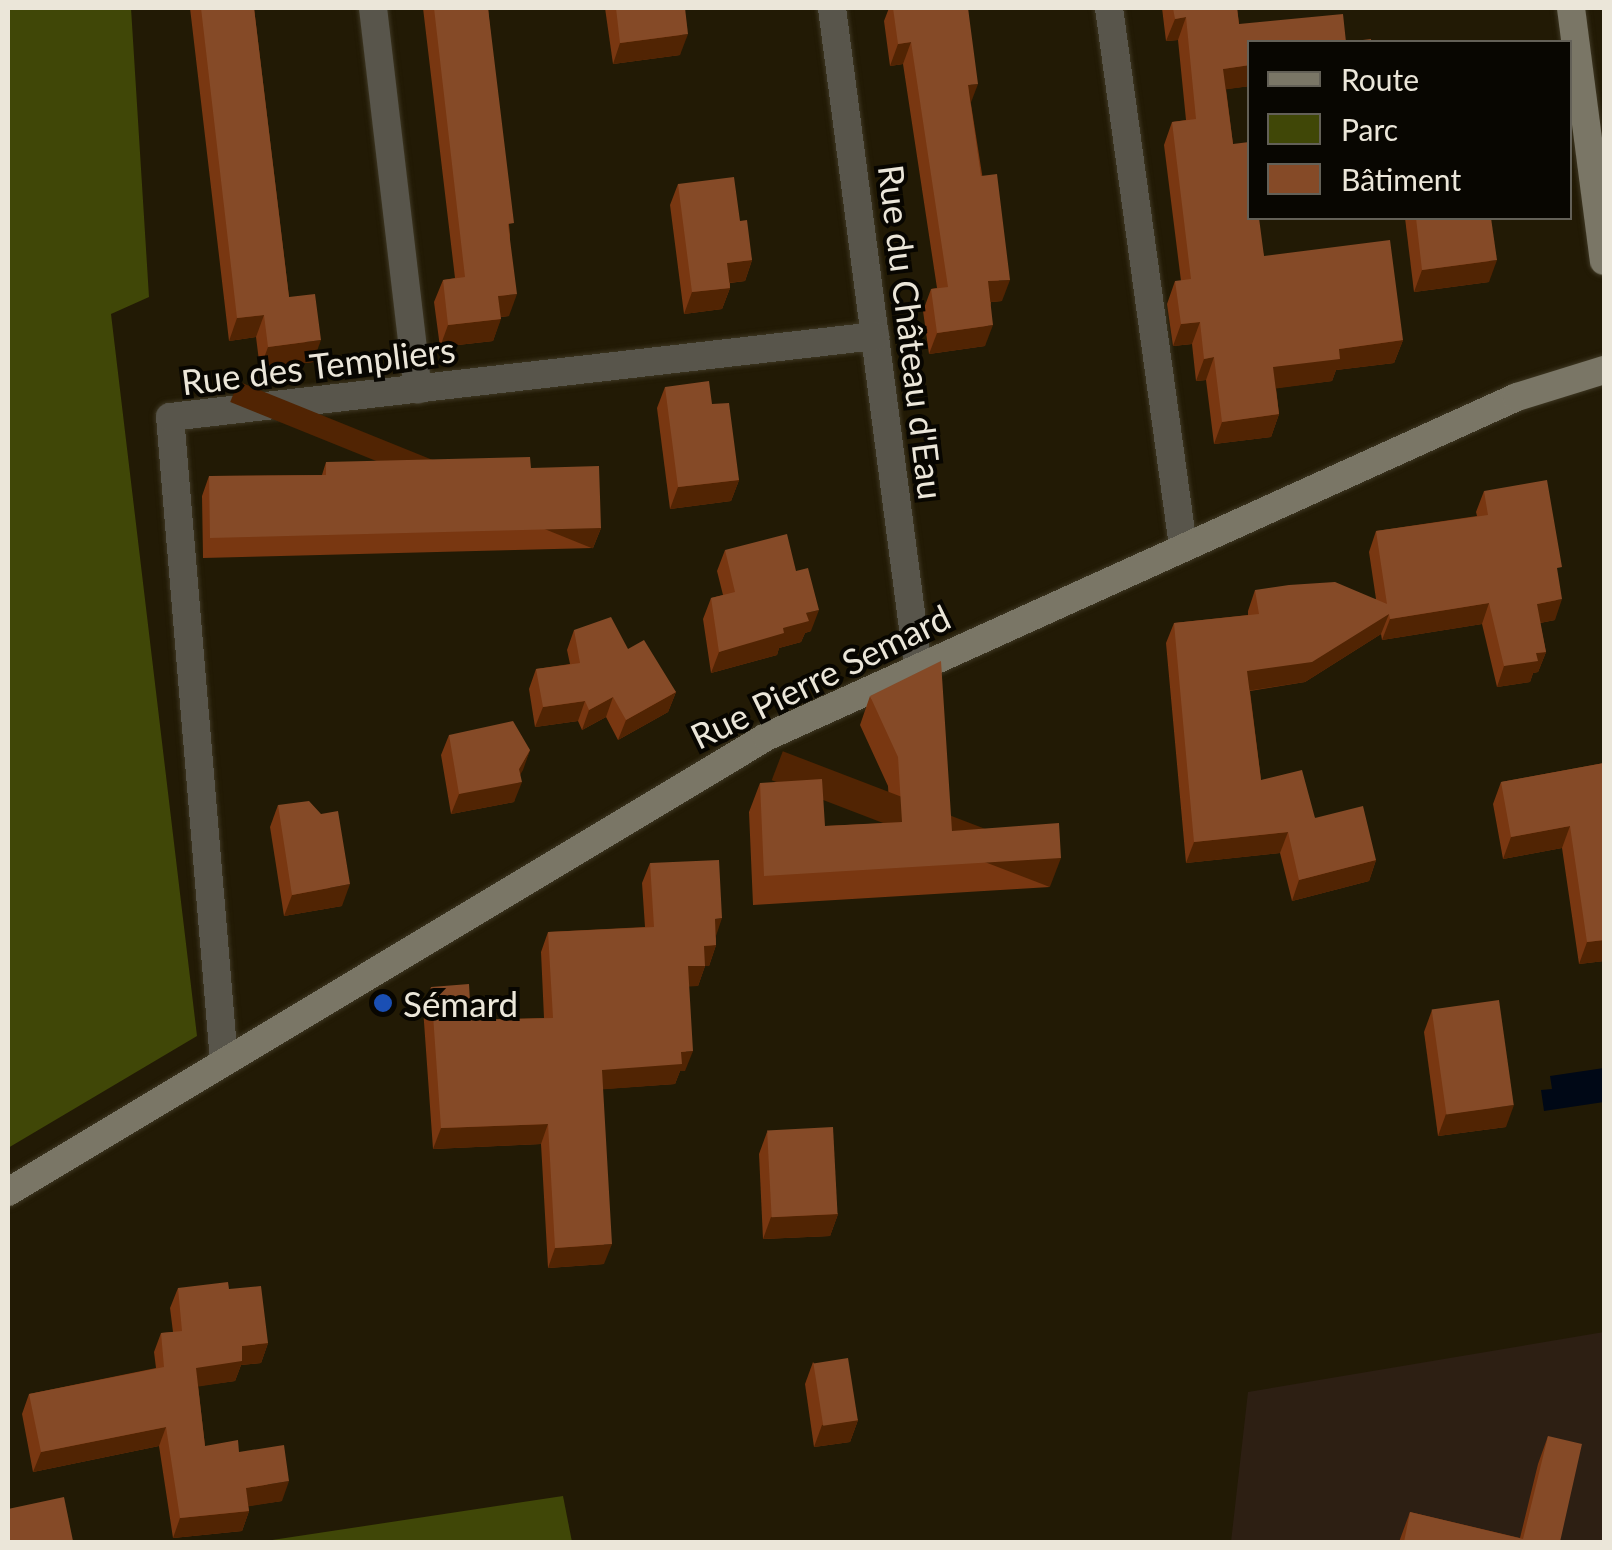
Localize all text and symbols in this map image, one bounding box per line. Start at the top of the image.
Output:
legend [1247,40,1572,220]
text: Route [1341,61,1419,97]
text: Parc [1341,111,1398,147]
text: Bâtiment [1341,161,1461,197]
street label: Rue du Château d'Eau [871,162,953,502]
street label: Rue des Templiers [178,327,458,403]
street label: Rue Pierre Semard [683,595,957,757]
place label: Sémard [403,982,518,1024]
marker: Sémard [372,992,394,1014]

